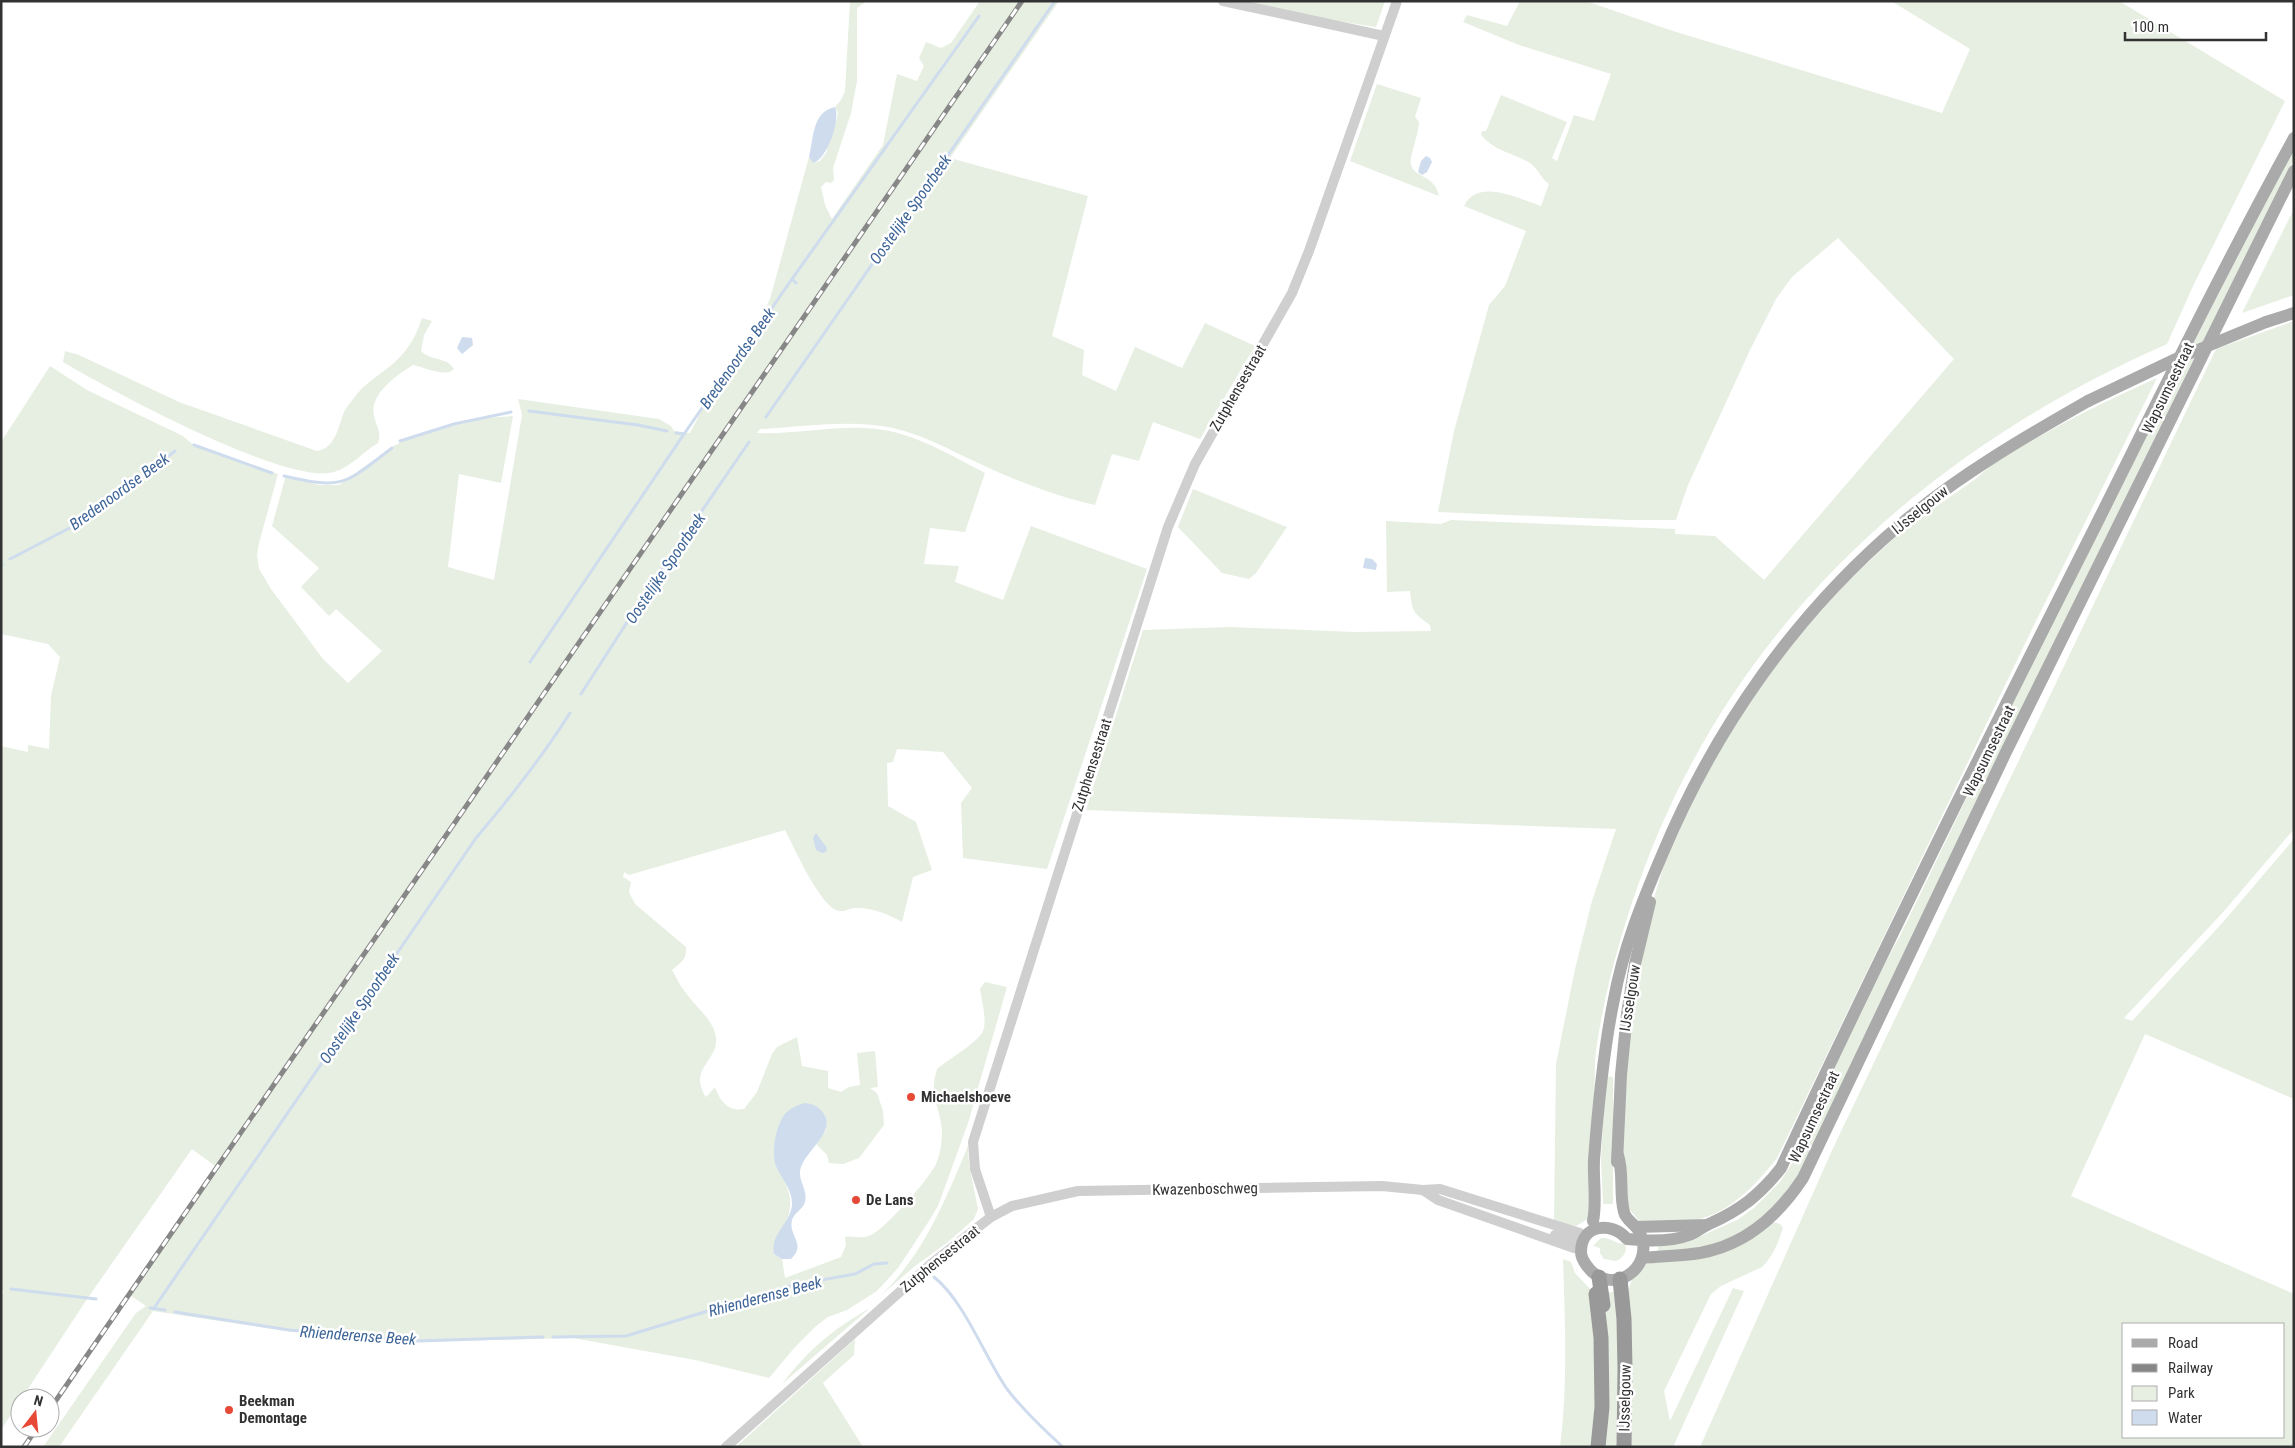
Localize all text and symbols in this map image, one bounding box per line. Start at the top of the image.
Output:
scale bar [2125,10,2266,42]
text: 100 m [2132,18,2169,36]
water label: Oostelijke Spoorbeek [865,150,956,268]
water label: Bredenoordse Beek [696,303,780,412]
street label: Wapsumsestraat [2138,339,2198,437]
street label: Zutphensestraat [1206,342,1270,434]
water label: Bredenoordse Beek [66,448,174,534]
street label: IJsselgouw [1888,482,1952,538]
water label: Oostelijke Spoorbeek [621,508,710,627]
street label: Wapsumsestraat [1959,702,2019,800]
street label: Zutphensestraat [1069,716,1115,814]
water label: Oostelijke Spoorbeek [315,948,404,1067]
street label: IJsselgouw [1616,963,1644,1033]
street label: Wapsumsestraat [1785,1068,1843,1166]
place label: Michaelshoeve [921,1088,1011,1106]
marker: Michaelshoeve [905,1091,917,1103]
street label: Kwazenboschweg [1152,1179,1258,1199]
place label: De Lans [866,1191,914,1209]
marker: De Lans [850,1194,862,1206]
street label: Zutphensestraat [897,1222,983,1296]
water label: Rhienderense Beek [706,1272,825,1321]
water label: Rhienderense Beek [299,1322,418,1349]
legend [2122,1323,2285,1438]
text: Road [2168,1334,2198,1352]
text: Railway [2168,1359,2213,1377]
street label: IJsselgouw [1615,1364,1635,1432]
text: Park [2168,1384,2195,1402]
north arrow [10,1388,60,1438]
text: N [32,1392,45,1409]
place label: Beekman Demontage [239,1392,307,1427]
marker: Beekman Demontage [223,1404,235,1416]
text: Water [2168,1409,2203,1427]

